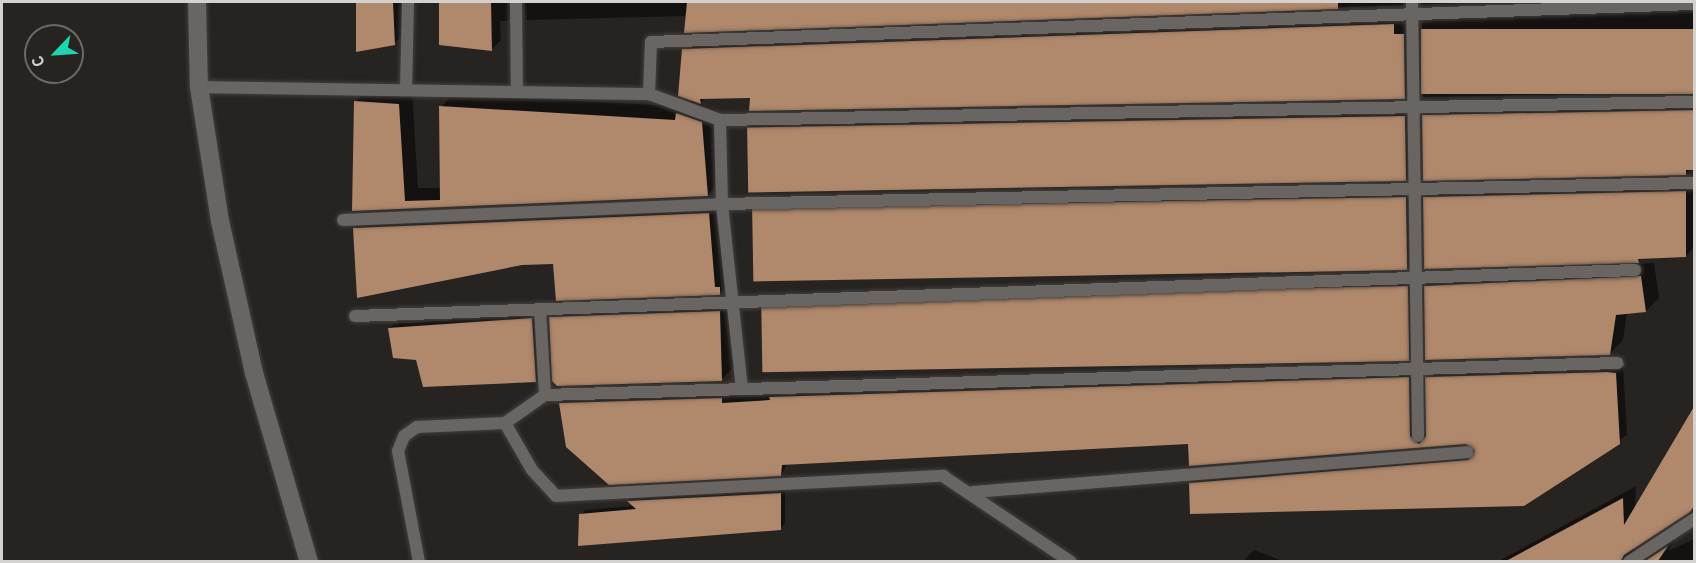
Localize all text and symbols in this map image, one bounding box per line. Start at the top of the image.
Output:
north arrow [24,24,84,84]
text: С [28,52,51,70]

